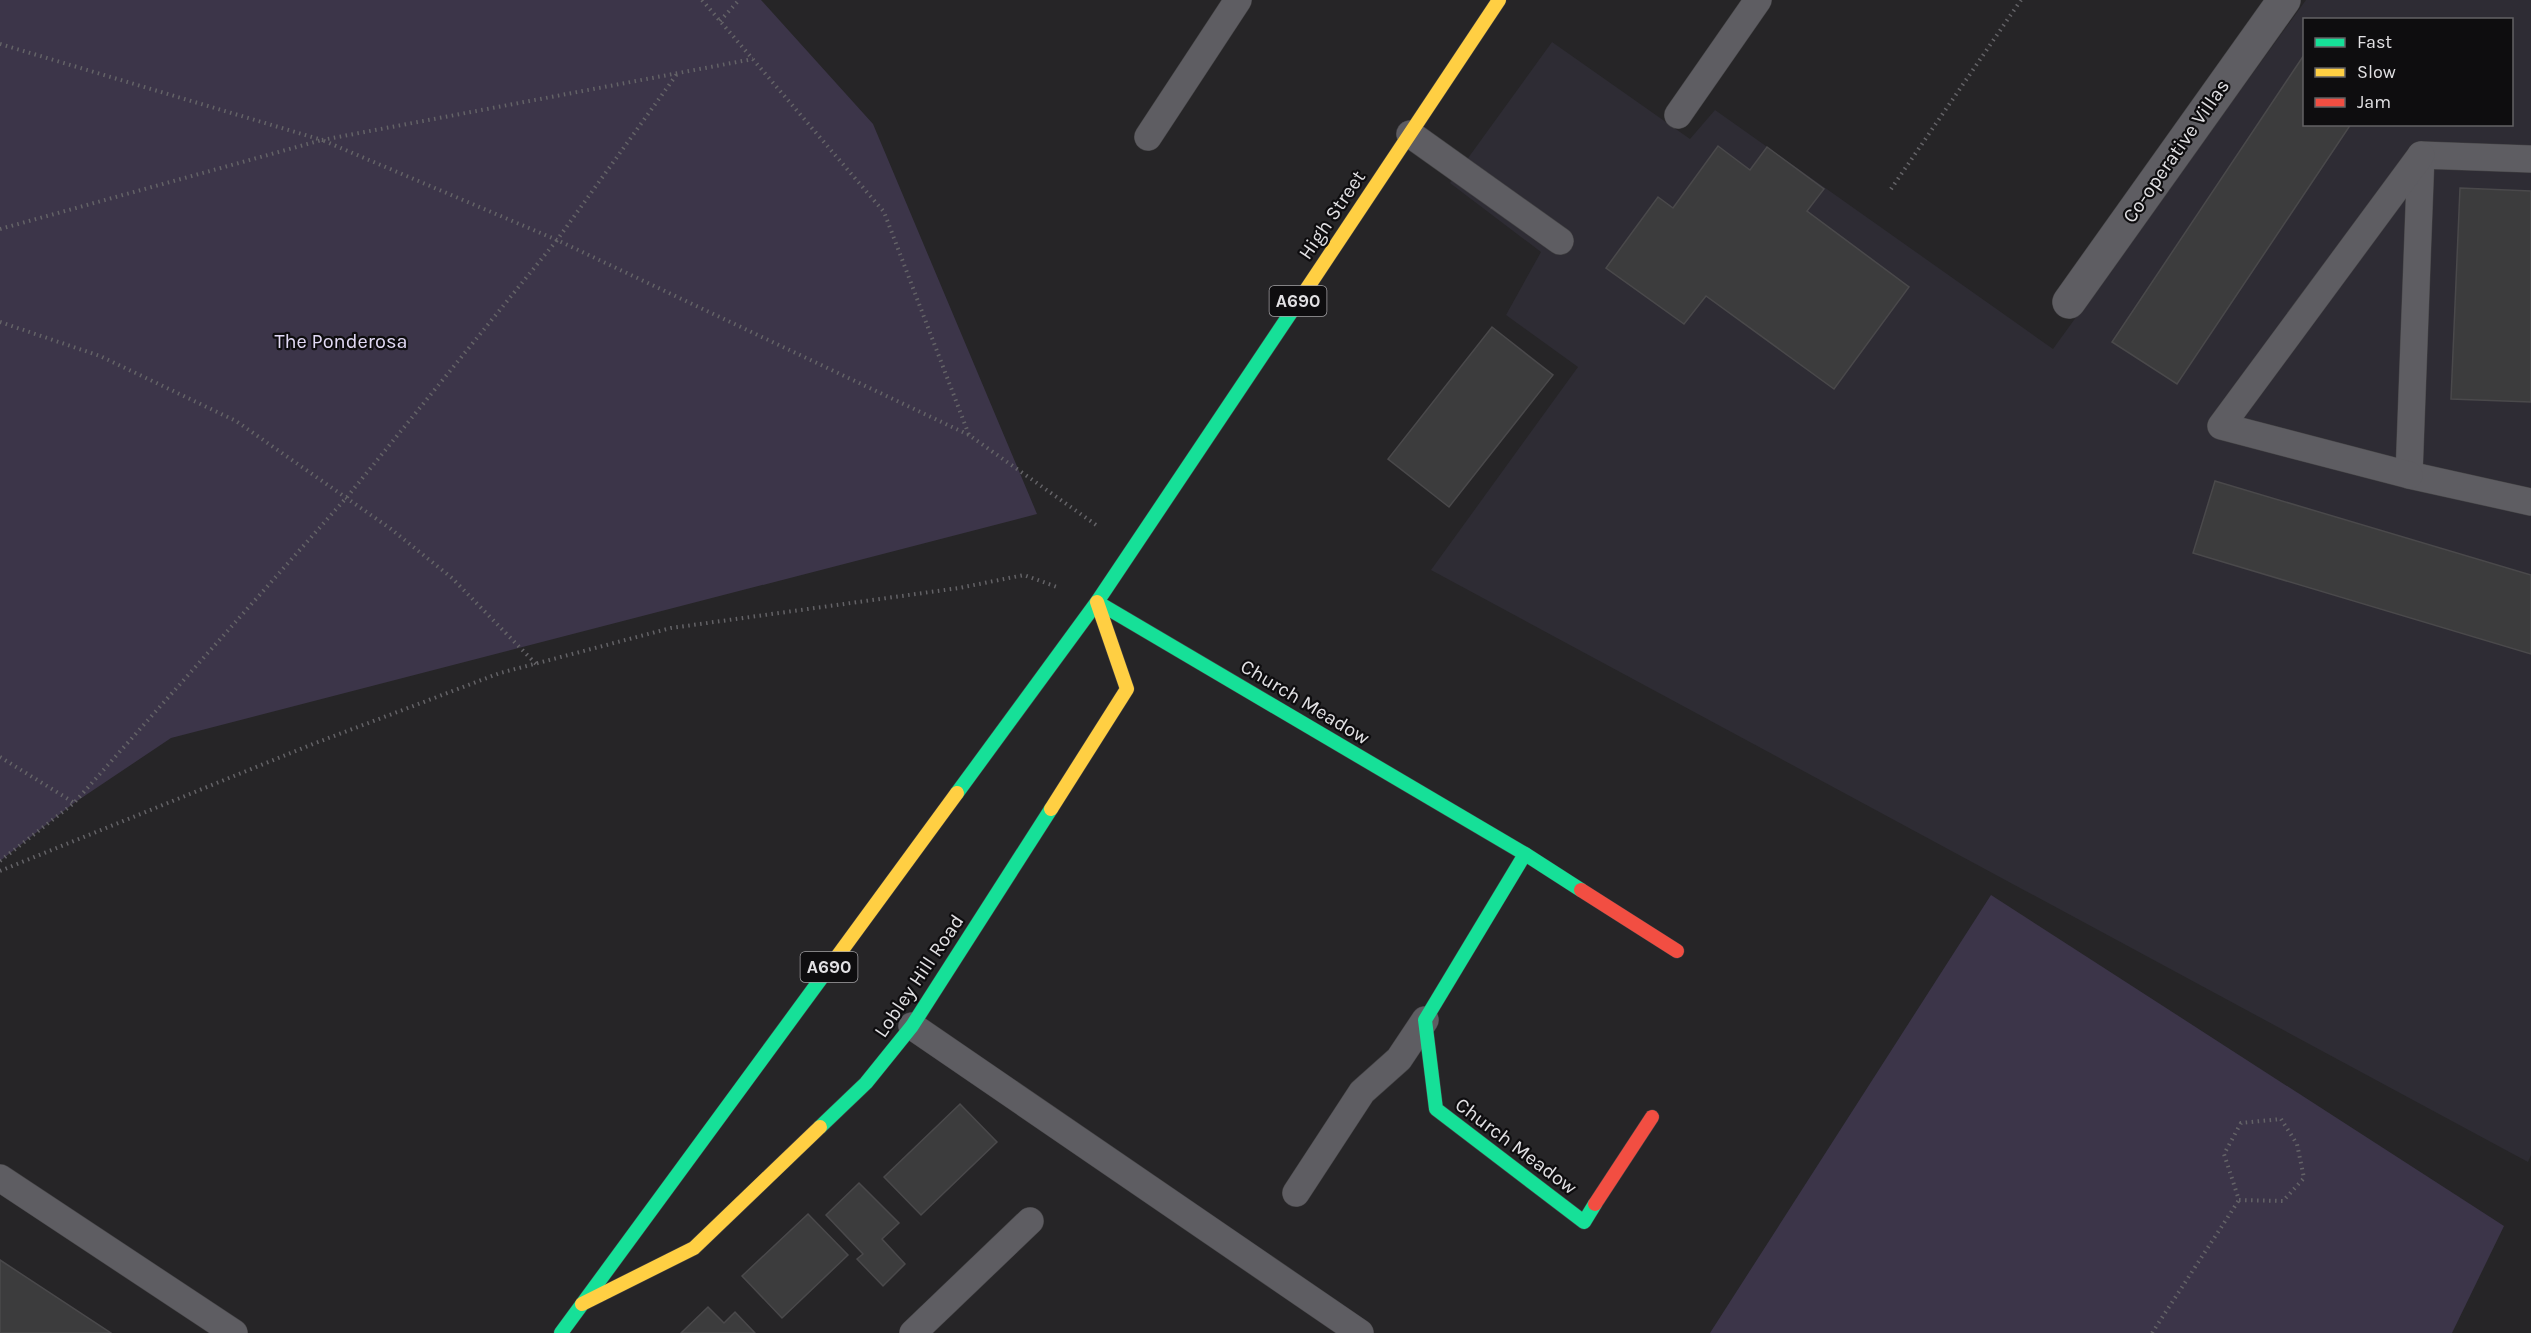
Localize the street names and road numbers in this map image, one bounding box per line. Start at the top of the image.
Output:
street label: Co-operative Villas [2118,75,2234,227]
street label: High Street [1294,166,1370,264]
road number: A690 [1270,286,1326,316]
street label: Church Meadow [1236,654,1374,750]
street label: Lobley Hill Road [869,910,969,1042]
road number: A690 [800,952,858,982]
street label: Church Meadow [1451,1093,1582,1200]

